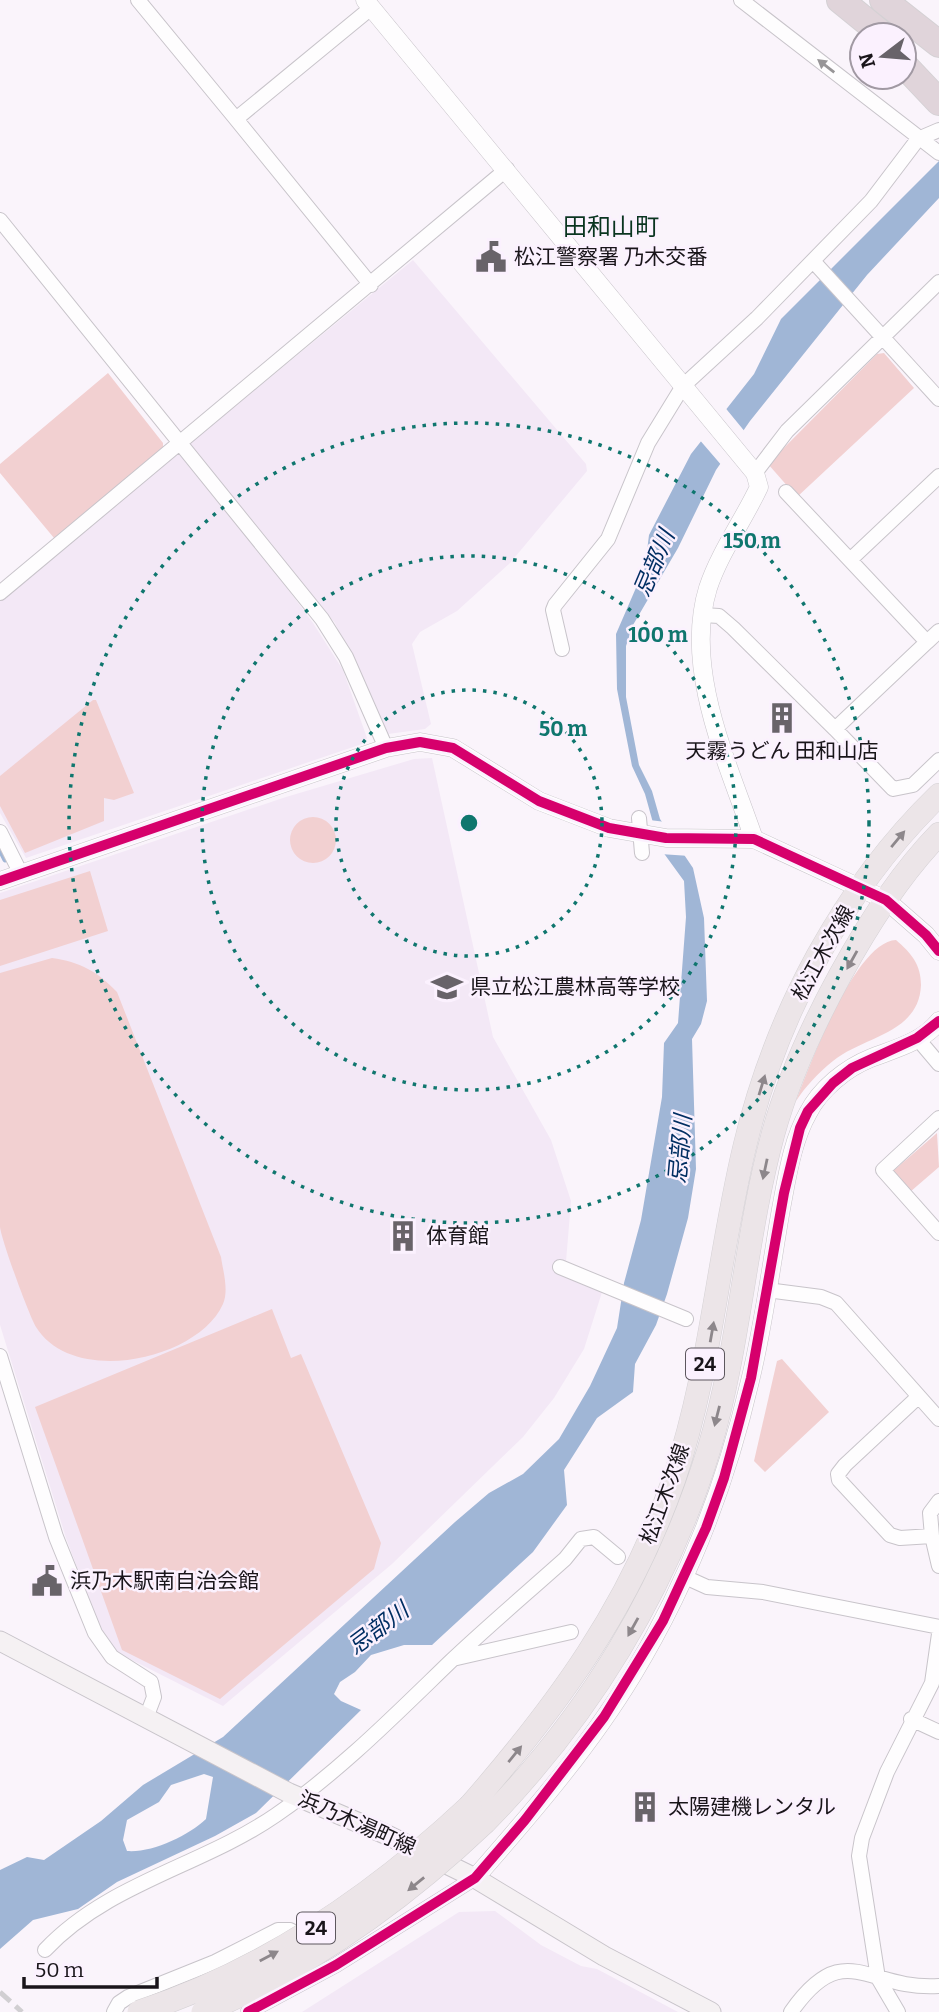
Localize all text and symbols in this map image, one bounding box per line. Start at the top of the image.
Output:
north arrow [848,21,918,91]
text: N [854,50,880,71]
one-way arrow [817,59,835,74]
district label: 田和山町 [563,213,659,241]
public building icon: 松江警察署 乃木交番 [474,240,508,274]
place label: 松江警察署 乃木交番 [514,244,707,270]
water label: 忌部川 [628,523,682,600]
text: 150 m [723,528,781,554]
text: 100 m [628,622,688,648]
building icon: 天霧うどん 田和山店 [765,701,799,735]
text: 50 m [539,716,587,742]
place label: 天霧うどん 田和山店 [685,738,879,764]
centre of rings [457,811,481,835]
one-way arrow [890,831,905,848]
street label: 松江木次線 [786,901,860,1005]
one-way arrow [846,950,858,969]
school or university icon: 県立松江農林高等学校 [430,970,464,1004]
place label: 県立松江農林高等学校 [470,974,680,1000]
one-way arrow [757,1074,768,1095]
water label: 忌部川 [663,1110,697,1185]
one-way arrow [760,1158,771,1180]
building icon: 体育館 [386,1219,420,1253]
place label: 体育館 [426,1223,489,1249]
one-way arrow [706,1321,717,1343]
road number: 24 [686,1348,724,1380]
one-way arrow [711,1405,722,1427]
street label: 松江木次線 [635,1440,695,1548]
public building icon: 浜乃木駅南自治会館 [30,1564,64,1598]
place label: 浜乃木駅南自治会館 [70,1568,259,1594]
water label: 忌部川 [342,1594,416,1660]
one-way arrow [627,1617,639,1636]
one-way arrow [507,1746,522,1764]
street label: 浜乃木湯町線 [294,1785,420,1861]
building icon: 太陽建機レンタル [628,1790,662,1824]
place label: 太陽建機レンタル [668,1794,836,1820]
one-way arrow [407,1876,425,1892]
road number: 24 [297,1912,335,1944]
scale bar [24,1946,158,1990]
one-way arrow [259,1950,279,1961]
text: 50 m [35,1957,84,1983]

